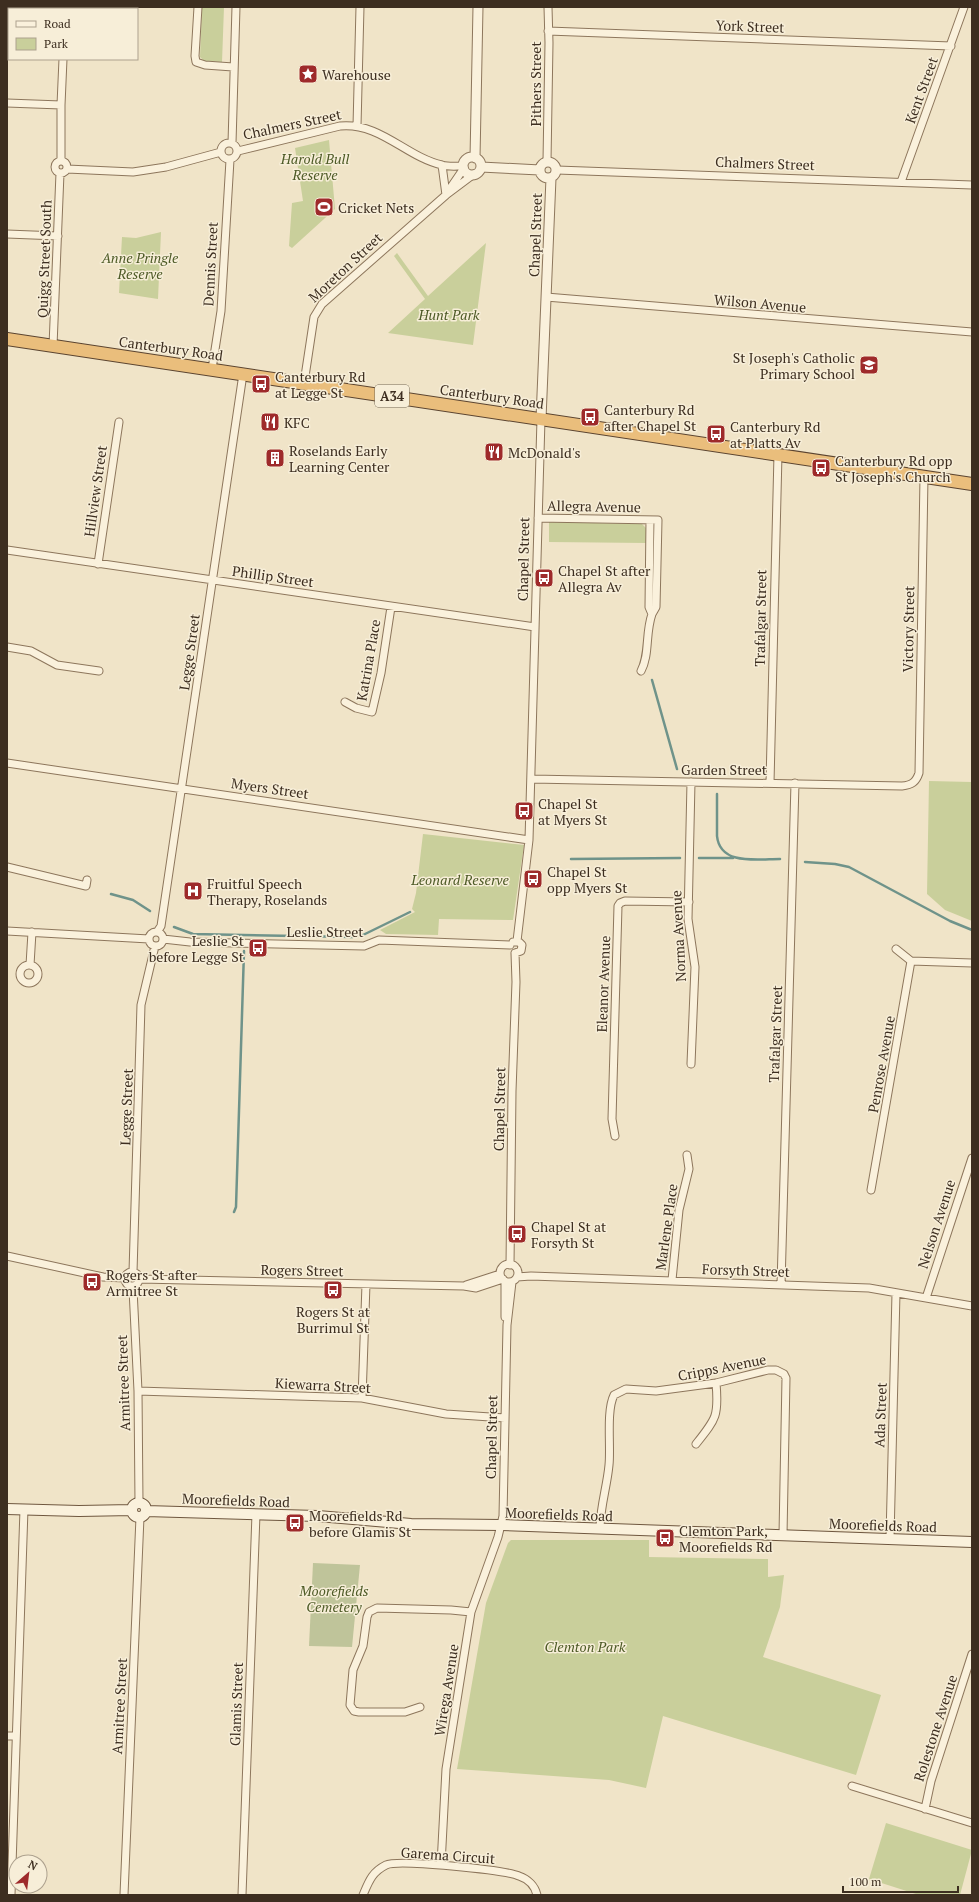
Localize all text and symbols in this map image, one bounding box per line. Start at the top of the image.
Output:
legend [8,8,138,60]
street label: York Street [715,15,786,37]
text: Road [44,16,71,31]
text: Park [44,36,69,51]
street label: Pithers Street [526,41,545,127]
street label: Kent Street [900,53,942,126]
place icon: Warehouse [297,63,319,85]
place label: Warehouse [322,65,391,84]
street label: Chalmers Street [241,104,344,144]
park label: Harold Bull Reserve [280,149,349,184]
street label: Chalmers Street [715,152,816,174]
street label: Chapel Street [524,192,546,277]
sports icon: Cricket Nets [313,196,335,218]
place label: Cricket Nets [338,198,414,217]
street label: Quigg Street South [32,200,56,318]
street label: Dennis Street [198,220,222,307]
street label: Moreton Street [304,227,387,306]
park label: Anne Pringle Reserve [101,248,179,283]
street label: Wilson Avenue [713,290,807,316]
park label: Hunt Park [417,305,480,324]
street label: Canterbury Road [118,331,225,365]
place label: St Joseph's Catholic Primary School [733,348,855,383]
school or university icon: St Joseph's Catholic Primary School [858,354,880,376]
place label: Canterbury Rd at Legge St [275,367,366,402]
bus stop icon: Canterbury Rd at Legge St [250,373,272,395]
street label: Canterbury Road [439,379,546,413]
road number: A34 [375,385,409,407]
place label: Canterbury Rd after Chapel St [604,400,697,435]
bus stop icon: Canterbury Rd after Chapel St [579,406,601,428]
restaurant icon: KFC [259,411,281,433]
place label: KFC [284,413,310,432]
place label: Canterbury Rd at Platts Av [730,417,821,452]
bus stop icon: Canterbury Rd at Platts Av [705,423,727,445]
place label: Roselands Early Learning Center [289,441,390,476]
restaurant icon: McDonald's [483,441,505,463]
street label: Hillview Street [79,443,111,538]
place label: McDonald's [508,443,580,462]
building icon: Roselands Early Learning Center [264,447,286,469]
place label: Canterbury Rd opp St Joseph's Church [835,451,953,486]
bus stop icon: Canterbury Rd opp St Joseph's Church [810,457,832,479]
street label: Allegra Avenue [547,496,641,516]
street label: Chapel Street [513,516,533,601]
street label: Phillip Street [231,561,316,591]
place label: Chapel St after Allegra Av [558,561,651,596]
bus stop icon: Chapel St after Allegra Av [533,567,555,589]
street label: Trafalgar Street [750,568,770,667]
street label: Victory Street [898,585,918,673]
street label: Legge Street [174,612,204,692]
street label: Katrina Place [351,618,385,702]
street label: Garden Street [681,760,768,779]
street label: Myers Street [230,773,311,803]
place label: Chapel St at Myers St [538,794,608,829]
bus stop icon: Chapel St at Myers St [513,800,535,822]
place label: Chapel St opp Myers St [547,862,628,897]
bus stop icon: Chapel St opp Myers St [522,868,544,890]
park label: Leonard Reserve [410,870,509,889]
place label: Fruitful Speech Therapy, Roselands [207,874,327,909]
hospital icon: Fruitful Speech Therapy, Roselands [182,880,204,902]
street label: Norma Avenue [666,890,690,982]
street label: Leslie Street [286,922,364,941]
place label: Leslie St before Legge St [149,931,245,966]
street label: Eleanor Avenue [592,935,614,1033]
bus stop icon: Leslie St before Legge St [247,937,269,959]
street label: Trafalgar Street [764,984,786,1083]
street label: Penrose Avenue [863,1014,899,1114]
street label: Chapel Street [489,1066,509,1151]
street label: Legge Street [115,1067,137,1146]
street label: Nelson Avenue [913,1177,959,1271]
street label: Marlene Place [651,1182,681,1272]
place label: Chapel St at Forsyth St [531,1217,607,1252]
bus stop icon: Chapel St at Forsyth St [506,1223,528,1245]
street label: Forsyth Street [702,1259,791,1281]
street label: Rogers Street [260,1260,344,1280]
place label: Rogers St after Armitree St [106,1265,198,1300]
bus stop icon: Rogers St after Armitree St [81,1271,103,1293]
bus stop icon: Rogers St at Burrimul St [322,1279,344,1301]
place label: Rogers St at Burrimul St [296,1302,371,1337]
street label: Armitree Street [112,1334,134,1432]
street label: Cripps Avenue [676,1349,768,1385]
street label: Kiewarra Street [275,1373,372,1397]
street label: Ada Street [869,1381,891,1448]
street label: Chapel Street [481,1394,501,1479]
street label: Moorefields Road [182,1489,291,1511]
street label: Moorefields Road [505,1503,614,1525]
place label: Moorefields Rd before Glamis St [309,1506,412,1541]
bus stop icon: Moorefields Rd before Glamis St [284,1512,306,1534]
street label: Moorefields Road [829,1514,938,1536]
place label: Clemton Park, Moorefields Rd [679,1521,773,1556]
bus stop icon: Clemton Park, Moorefields Rd [654,1527,676,1549]
park label: Moorefields Cemetery [299,1581,369,1616]
park label: Clemton Park [545,1637,626,1656]
street label: Wirega Avenue [429,1643,463,1737]
street label: Armitree Street [107,1656,131,1755]
street label: Glamis Street [225,1661,247,1746]
street label: Rolestone Avenue [909,1672,961,1784]
street label: Garema Circuit [400,1842,496,1868]
north arrow [8,1854,48,1894]
text: N [26,1857,40,1874]
scale bar [843,1868,958,1894]
text: 100 m [849,1874,882,1889]

